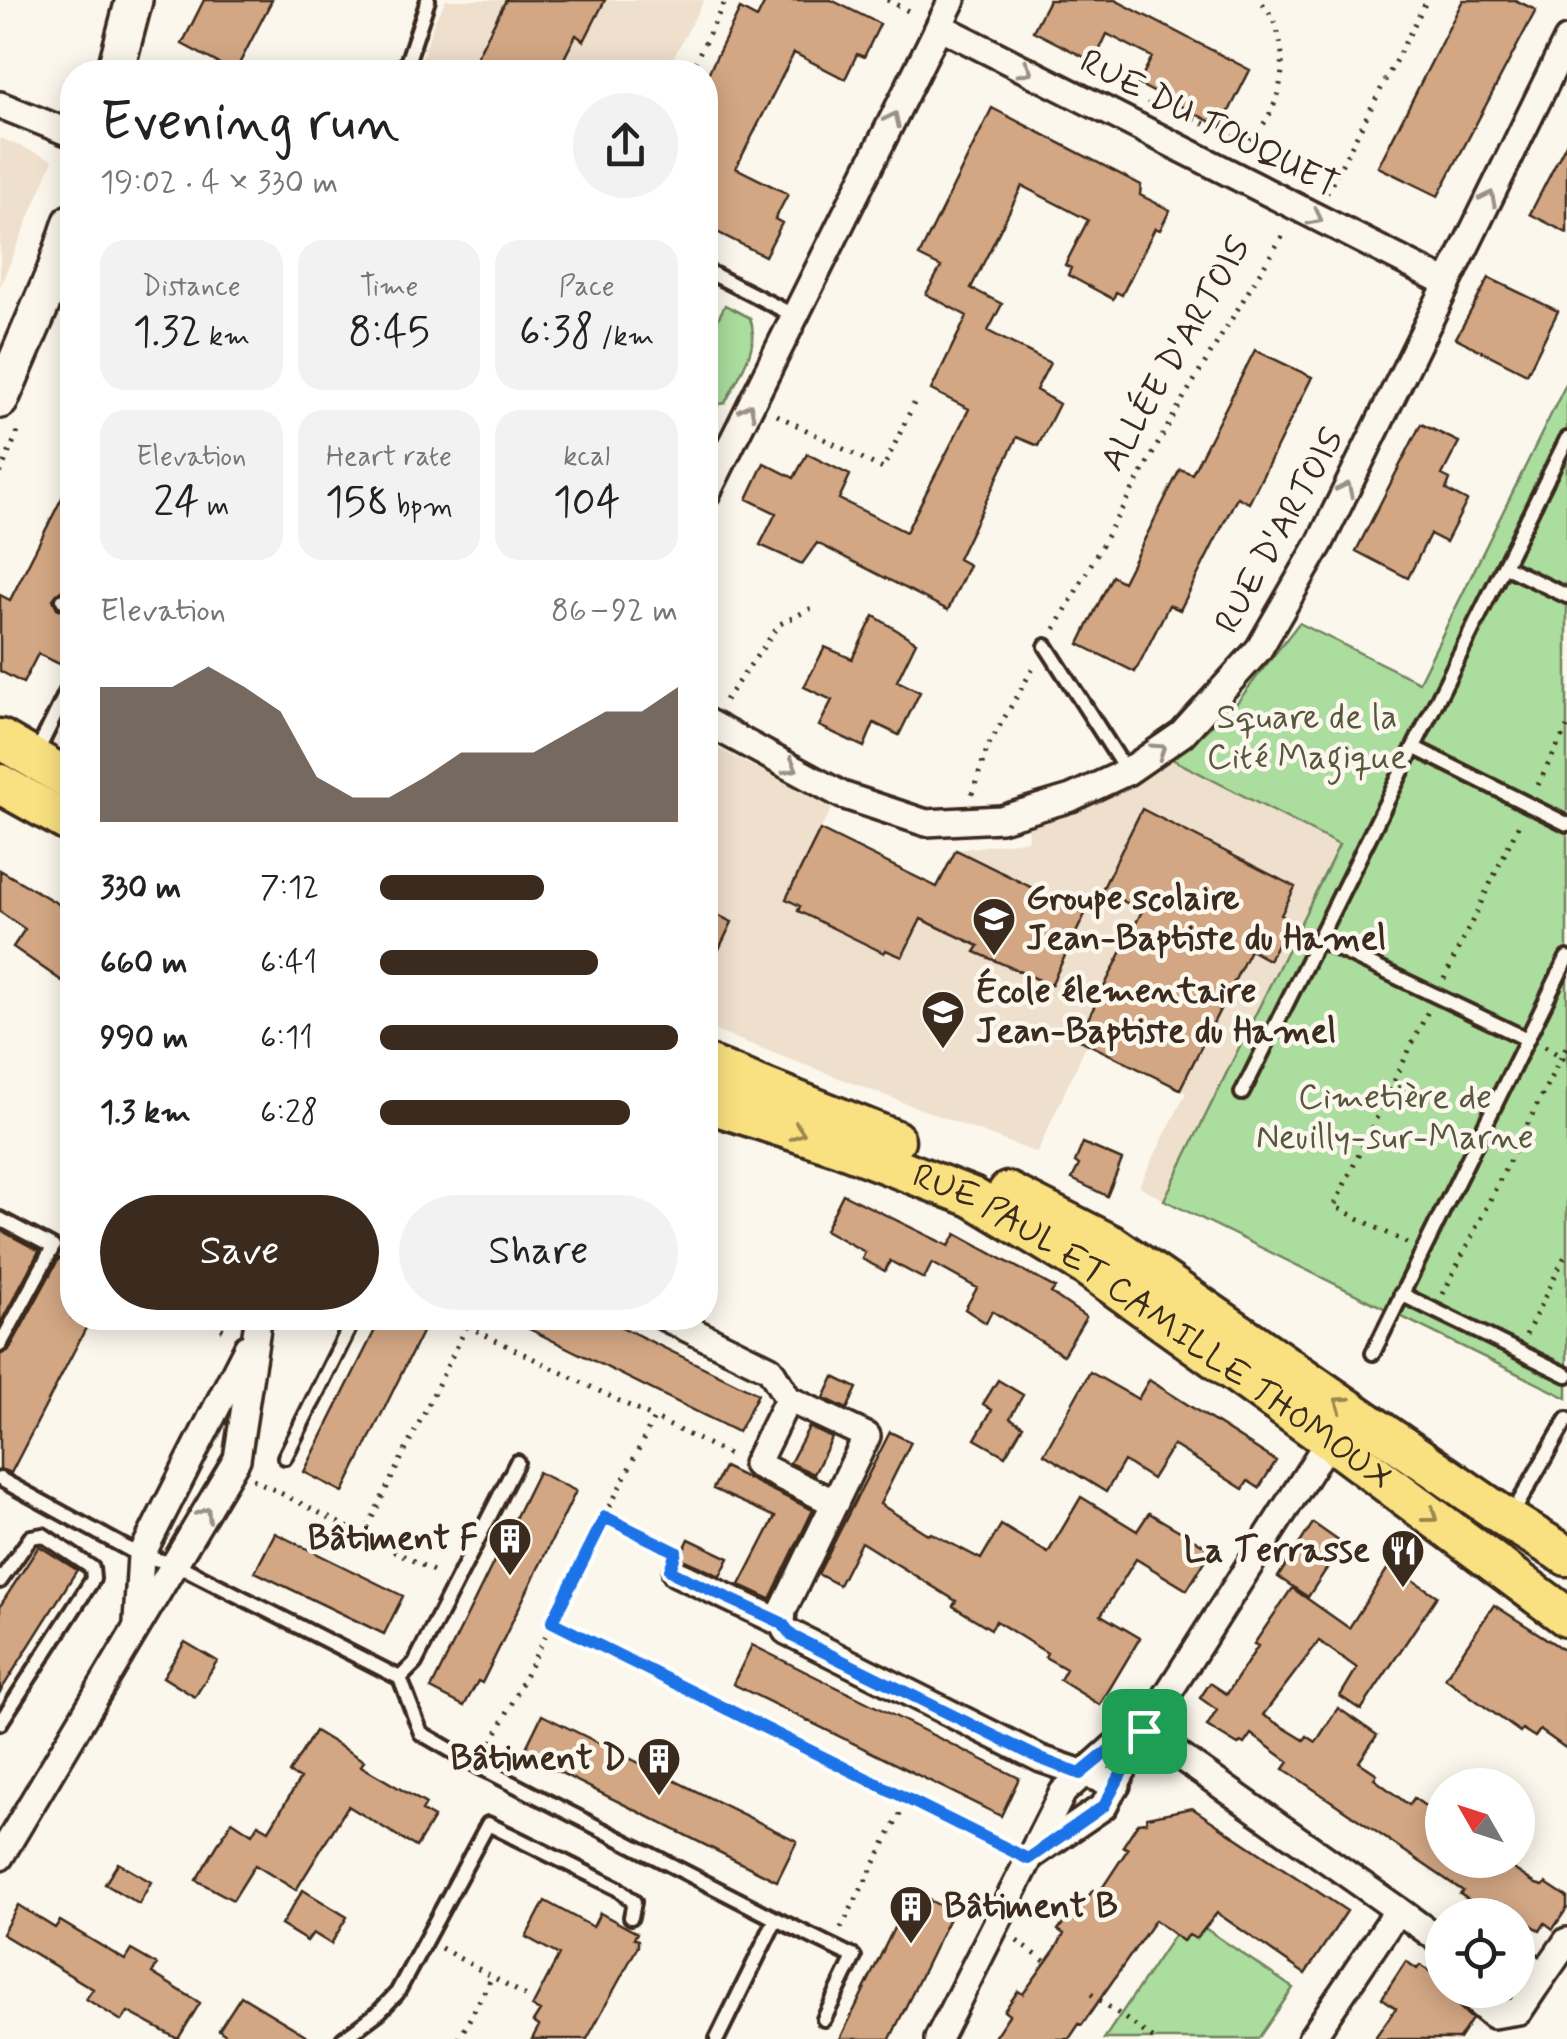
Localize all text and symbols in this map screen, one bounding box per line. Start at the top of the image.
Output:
street label: RUE DU TOUQUET [1072,39,1346,209]
one-way arrow [1016,58,1034,78]
text: Evening run [100,88,400,160]
button: share [573,93,678,198]
one-way arrow [881,111,901,129]
text: 19:02 · 4 × 330 m [100,162,338,204]
one-way arrow [1477,190,1497,208]
one-way arrow [1305,206,1323,225]
street label: ALLÉE D'ARTOIS [1089,228,1262,480]
text: Distance [142,269,241,306]
text: Time [360,269,418,306]
text: Pace [559,269,615,306]
text: 1.32 [133,306,201,361]
text: 8:45 [348,306,430,361]
text: 6:38 [519,306,594,361]
text: km [201,319,250,356]
text: /km [594,319,654,356]
one-way arrow [736,402,756,420]
street label: RUE D'ARTOIS [1205,420,1355,642]
text: Elevation [136,439,246,476]
text: Heart rate [326,439,452,476]
text: kcal [563,439,610,476]
text: 24 [153,476,199,531]
text: 158 [325,476,389,531]
text: 104 [553,476,620,531]
one-way arrow [1334,482,1353,500]
text: m [199,489,229,526]
text: bpm [389,489,453,526]
text: Elevation [100,590,226,632]
text: 86–92 m [551,590,678,632]
park label: Square de la Cité Magique [1207,695,1407,785]
one-way arrow [1147,744,1166,762]
one-way arrow [780,755,798,774]
text: 330 m [100,867,181,909]
text: 7:12 [260,867,319,909]
place label: Groupe scolaire Jean-Baptiste du Hamel [1026,876,1386,962]
school or university icon: Groupe scolaire Jean-Baptiste du Hamel [971,896,1017,957]
text: 660 m [100,942,187,984]
text: 6:41 [260,942,317,984]
place label: École élementaire Jean-Baptiste du Hamel [976,967,1336,1055]
school or university icon: École élementaire Jean-Baptiste du Hamel [920,989,966,1050]
text: 990 m [100,1017,188,1059]
text: 6:11 [260,1017,313,1059]
park label: Cimetière de Neuilly-sur-Marne [1256,1075,1534,1161]
text: 1.3 km [100,1092,191,1134]
text: 6:28 [260,1092,318,1134]
one-way arrow [788,1121,805,1141]
street label: RUE PAUL ET CAMILLE THOMOUX [906,1153,1401,1502]
button: Save [100,1195,379,1310]
button: Share [399,1195,678,1310]
one-way arrow [1334,1397,1352,1415]
one-way arrow [1420,1504,1438,1521]
one-way arrow [193,1507,212,1525]
place label: Bâtiment F [308,1516,478,1562]
building icon: Bâtiment F [487,1516,533,1577]
place label: La Terrasse [1184,1528,1370,1574]
restaurant icon: La Terrasse [1380,1528,1426,1589]
pin [1102,1689,1187,1774]
icon: arrive [1117,1704,1172,1759]
place label: Bâtiment D [450,1736,626,1782]
building icon: Bâtiment D [636,1736,682,1797]
north arrow [1425,1768,1535,1878]
map controls [1425,1768,1535,2008]
building icon: Bâtiment B [888,1884,934,1945]
place label: Bâtiment B [944,1884,1118,1930]
button: locate [1425,1898,1535,2008]

